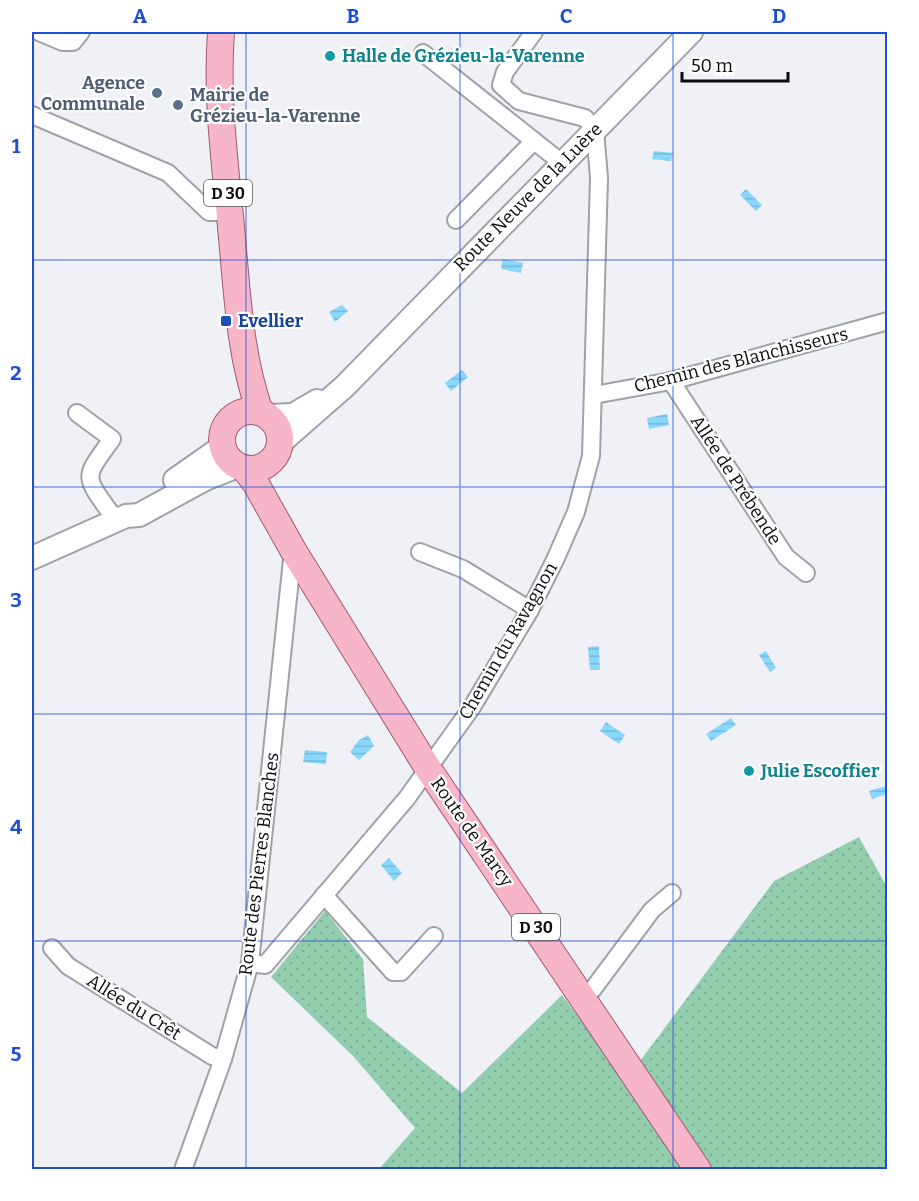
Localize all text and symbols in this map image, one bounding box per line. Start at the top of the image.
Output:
text: A [133,4,148,28]
text: B [347,4,360,28]
text: C [560,4,572,28]
text: D [772,4,786,28]
place label: Halle de Grézieu-la-Varenne [342,45,585,67]
scale bar [682,45,788,83]
marker: Halle de Grézieu-la-Varenne [323,49,337,63]
text: 50 m [691,55,733,77]
place label: Agence Communale [41,72,145,115]
place label: Mairie de Grézieu-la-Varenne [190,84,361,127]
marker: Agence Communale [150,86,164,100]
marker: Mairie de Grézieu-la-Varenne [171,98,185,112]
street label: Route Neuve de la Luère [449,118,607,276]
text: 1 [12,134,21,158]
road number: D 30 [204,180,252,206]
place label: Evellier [238,310,304,332]
marker: Evellier [219,314,233,328]
street label: Chemin des Blanchisseurs [632,323,850,397]
text: 2 [10,361,22,385]
street label: Allée de Prébende [686,411,786,549]
street label: Chemin du Ravagnon [454,558,562,724]
text: 3 [10,588,22,612]
street label: Route des Pierres Blanches [234,751,284,977]
place label: Julie Escoffier [760,760,880,782]
marker: Julie Escoffier [742,764,756,778]
street label: Route de Marcy [426,773,518,891]
text: 4 [10,815,22,839]
road number: D 30 [512,914,560,940]
street label: Allée du Crêt [83,969,185,1045]
text: 5 [11,1042,22,1066]

